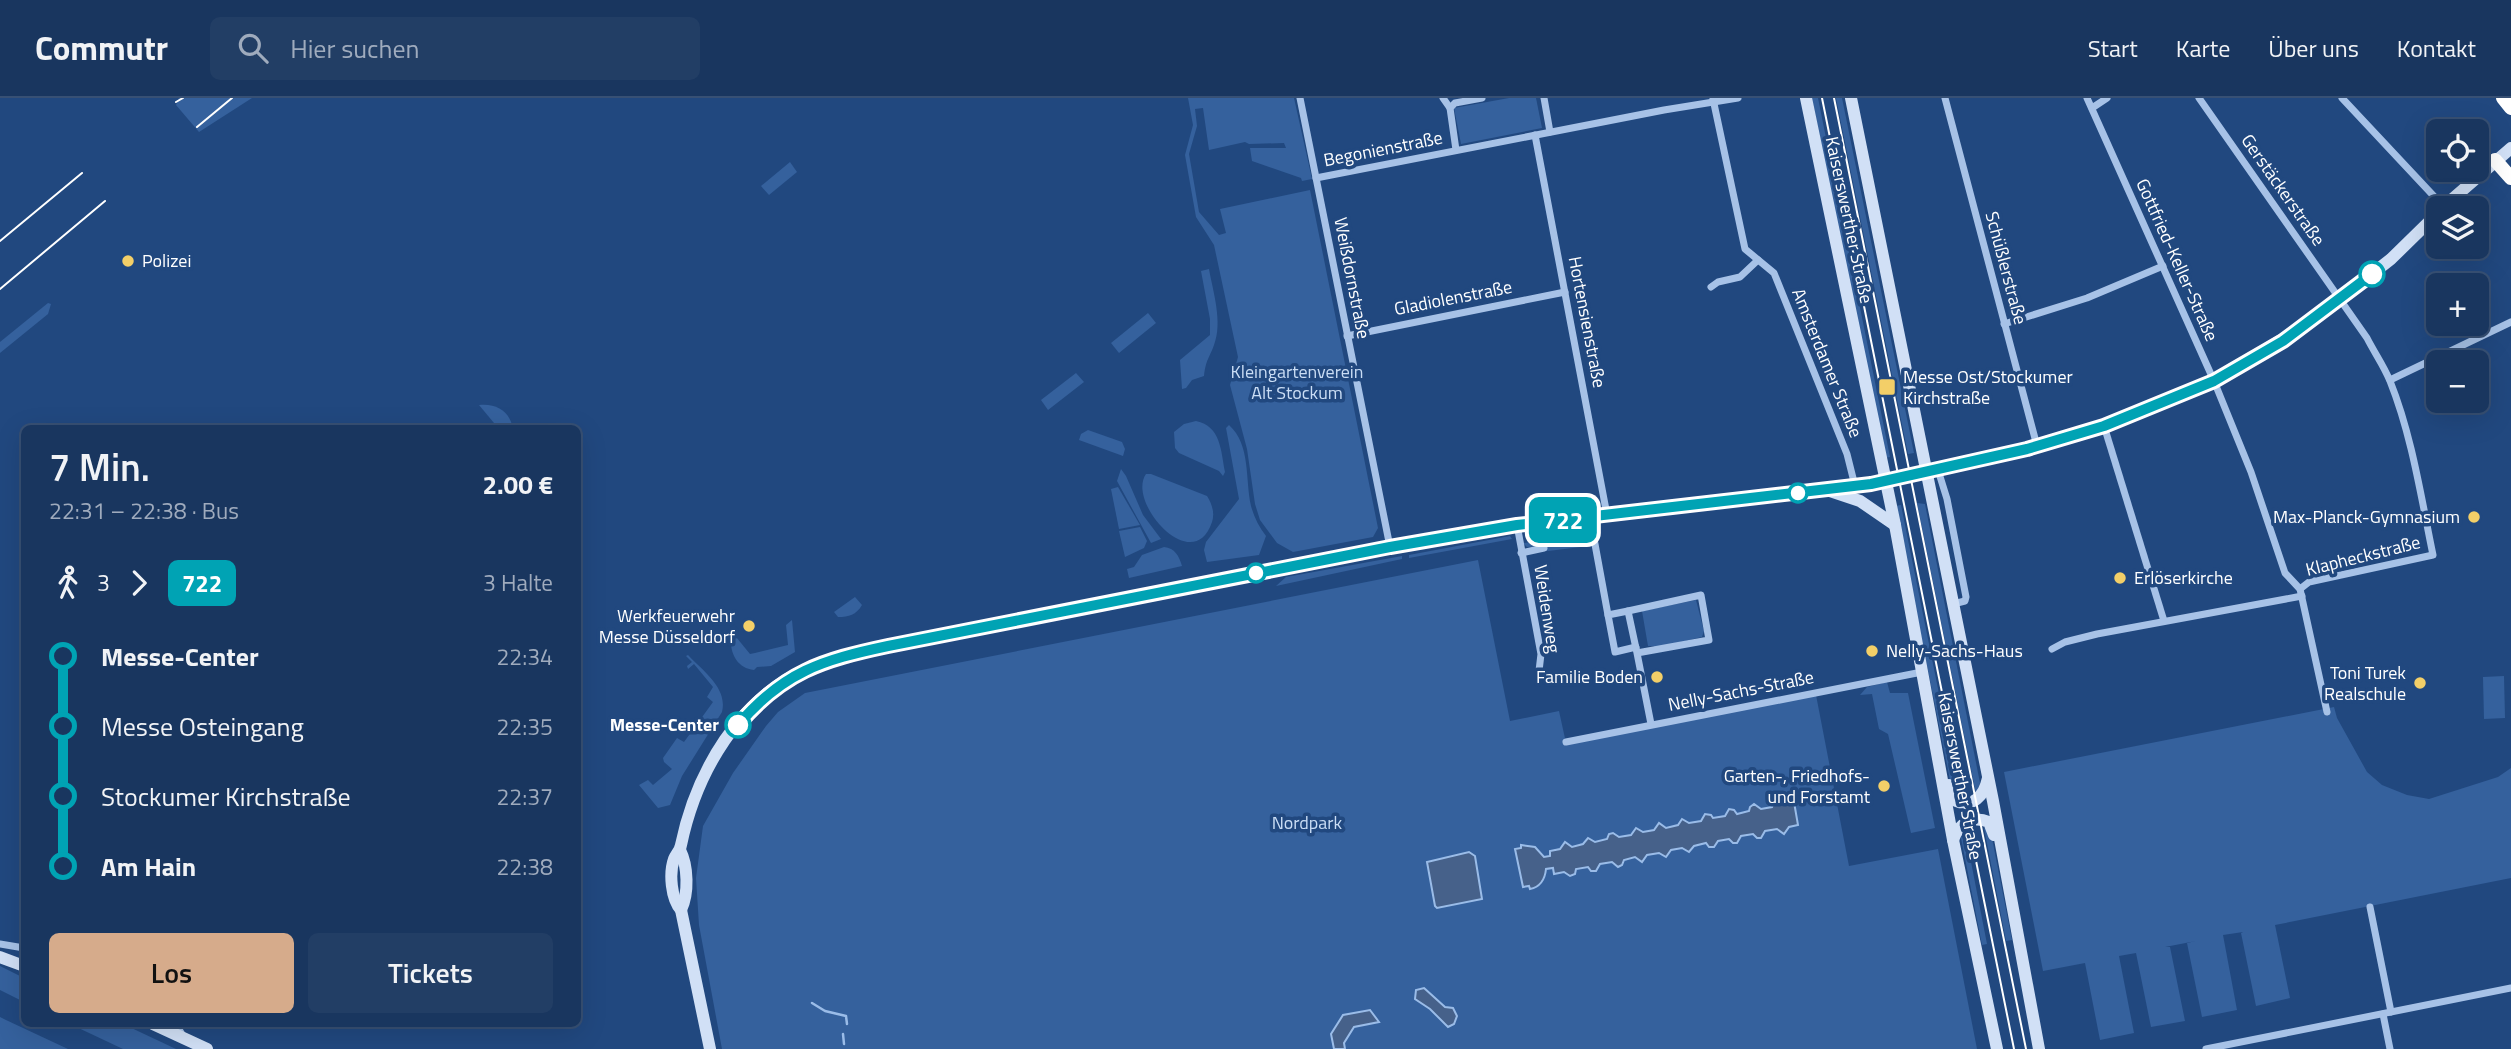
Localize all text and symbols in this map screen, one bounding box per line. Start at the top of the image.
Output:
search box [210,17,700,80]
text: Commutr [35,23,168,73]
icon: search [234,29,272,67]
text: Hier suchen [290,29,420,68]
text: Start [2088,30,2138,66]
text: Karte [2176,30,2230,66]
text: Über uns [2268,30,2359,66]
text: Kontakt [2397,30,2476,66]
map controls [2426,119,2489,413]
button: locate [2426,119,2489,182]
street label: Begonienstraße [1321,124,1445,173]
street label: Gerstäckerstraße [2235,128,2332,251]
street label: Kaiserswerther Straße [1819,134,1880,306]
street label: Gottfried-Keller-Straße [2129,174,2226,346]
button: layers [2426,196,2489,259]
street label: Schüßlerstraße [1978,208,2035,327]
street label: Weißdornstraße [1327,215,1377,341]
place label: Polizei [142,247,191,274]
marker: Polizei [120,253,136,269]
street label: Hortensienstraße [1562,254,1613,390]
unlabelled marker [2359,261,2385,287]
street label: Gladiolenstraße [1392,273,1514,322]
button: + [2426,273,2489,336]
street label: Amsterdamer Straße [1785,284,1870,442]
button: − [2426,350,2489,413]
park label: Kleingartenverein Alt Stockum [1231,358,1363,406]
place label: Messe Ost/Stockumer Kirchstraße [1903,363,2073,411]
marker: Messe Ost/Stockumer Kirchstraße [1877,377,1897,397]
text: 7 Min. [49,438,150,496]
text: 2.00 € [482,465,553,504]
unlabelled marker [1788,483,1808,503]
text: 22:31 – 22:38 · Bus [49,493,239,528]
line badge: 722 [1523,497,1603,543]
text: 722 [1543,502,1583,538]
place label: Max-Planck-Gymnasium [2273,503,2460,530]
marker: Max-Planck-Gymnasium [2466,509,2482,525]
street label: Klapheckstraße [2303,528,2423,583]
unlabelled marker [1246,563,1266,583]
street label: Weidenweg [1527,563,1568,655]
icon: walk [49,564,87,602]
icon: forward [120,564,158,602]
place label: Erlöserkirche [2134,564,2233,591]
text: 3 [97,565,110,600]
text: 722 [182,565,222,601]
text: 3 Halte [483,565,553,600]
marker: Erlöserkirche [2112,570,2128,586]
place label: Werkfeuerwehr Messe Düsseldorf [599,602,735,650]
marker: Werkfeuerwehr Messe Düsseldorf [741,618,757,634]
text: Messe-Center [101,637,259,676]
place label: Nelly-Sachs-Haus [1886,637,2023,664]
text: 22:34 [496,639,553,674]
marker: Nelly-Sachs-Haus [1864,643,1880,659]
place label: Toni Turek Realschule [2324,659,2406,707]
place label: Familie Boden [1536,663,1643,690]
street label: Nelly-Sachs-Straße [1666,663,1816,718]
marker: Familie Boden [1649,669,1665,685]
marker: Toni Turek Realschule [2412,675,2428,691]
street label: Kaiserswerther Straße [1931,690,1990,862]
text: Messe Osteingang [101,707,304,746]
text: 22:35 [496,709,553,744]
place label: Messe-Center [610,711,719,738]
marker: Messe-Center [725,712,751,738]
place label: Garten-, Friedhofs- und Forstamt [1724,762,1871,810]
text: Stockumer Kirchstraße [101,777,351,816]
marker: Garten-, Friedhofs- und Forstamt [1876,778,1892,794]
text: 22:37 [496,779,553,814]
park label: Nordpark [1272,809,1343,836]
text: Am Hain [101,847,196,886]
text: 22:38 [496,849,553,884]
button: Los [49,933,294,1013]
button: Tickets [308,933,553,1013]

